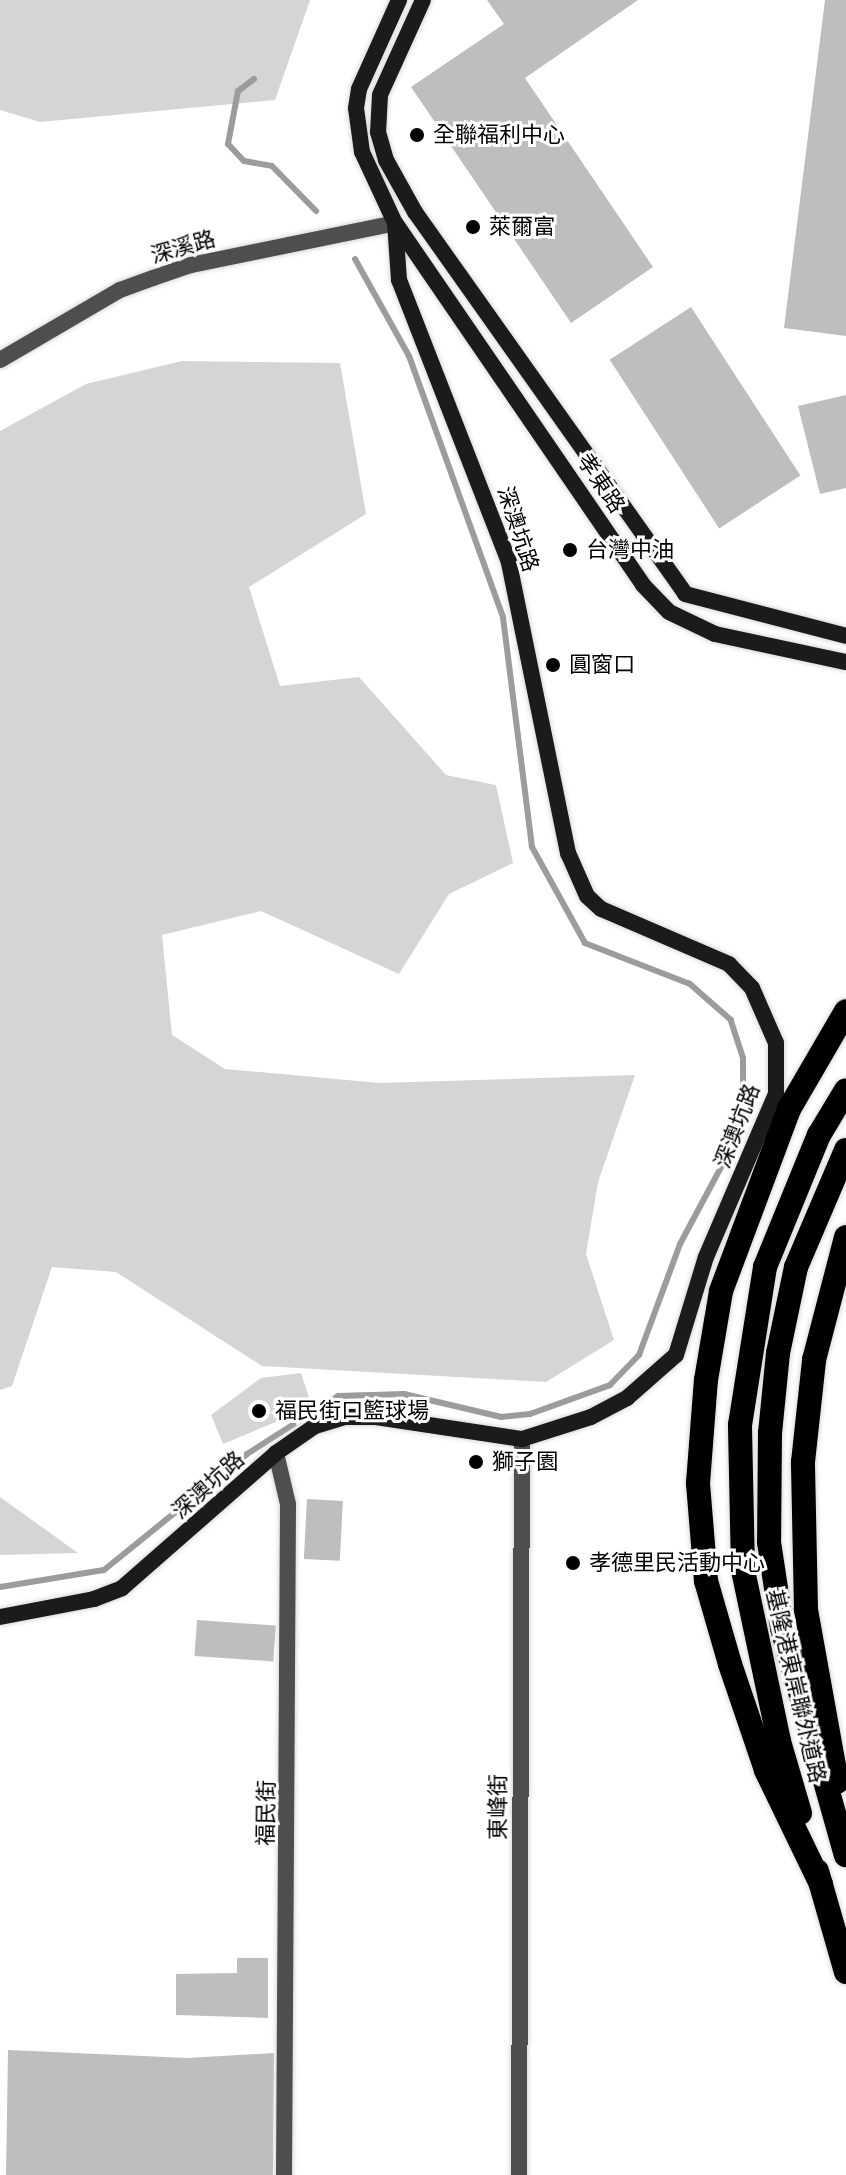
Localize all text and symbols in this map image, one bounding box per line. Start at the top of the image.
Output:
place label: 全聯福利中心 [433,122,565,148]
marker: 全聯福利中心 [408,126,426,144]
place label: 萊爾富 [489,214,555,240]
marker: 萊爾富 [464,218,482,236]
street label: 深溪路 [148,225,218,269]
street label: 孝東路 [572,448,630,518]
street label: 深澳坑路 [492,483,544,575]
place label: 台灣中油 [586,537,674,563]
marker: 台灣中油 [561,541,579,559]
place label: 圓窗口 [569,652,635,678]
marker: 圓窗口 [544,656,562,674]
street label: 深澳坑路 [709,1080,765,1172]
place label: 福民街口籃球場 [275,1398,429,1424]
marker: 福民街口籃球場 [250,1402,268,1420]
street label: 深澳坑路 [166,1446,250,1524]
place label: 獅子園 [492,1449,558,1475]
marker: 獅子園 [467,1453,485,1471]
place label: 孝德里民活動中心 [589,1550,765,1576]
marker: 孝德里民活動中心 [564,1554,582,1572]
street label: 基隆港東岸聯外道路 [761,1587,831,1785]
street label: 東峰街 [485,1774,511,1840]
street label: 福民街 [252,1780,280,1846]

